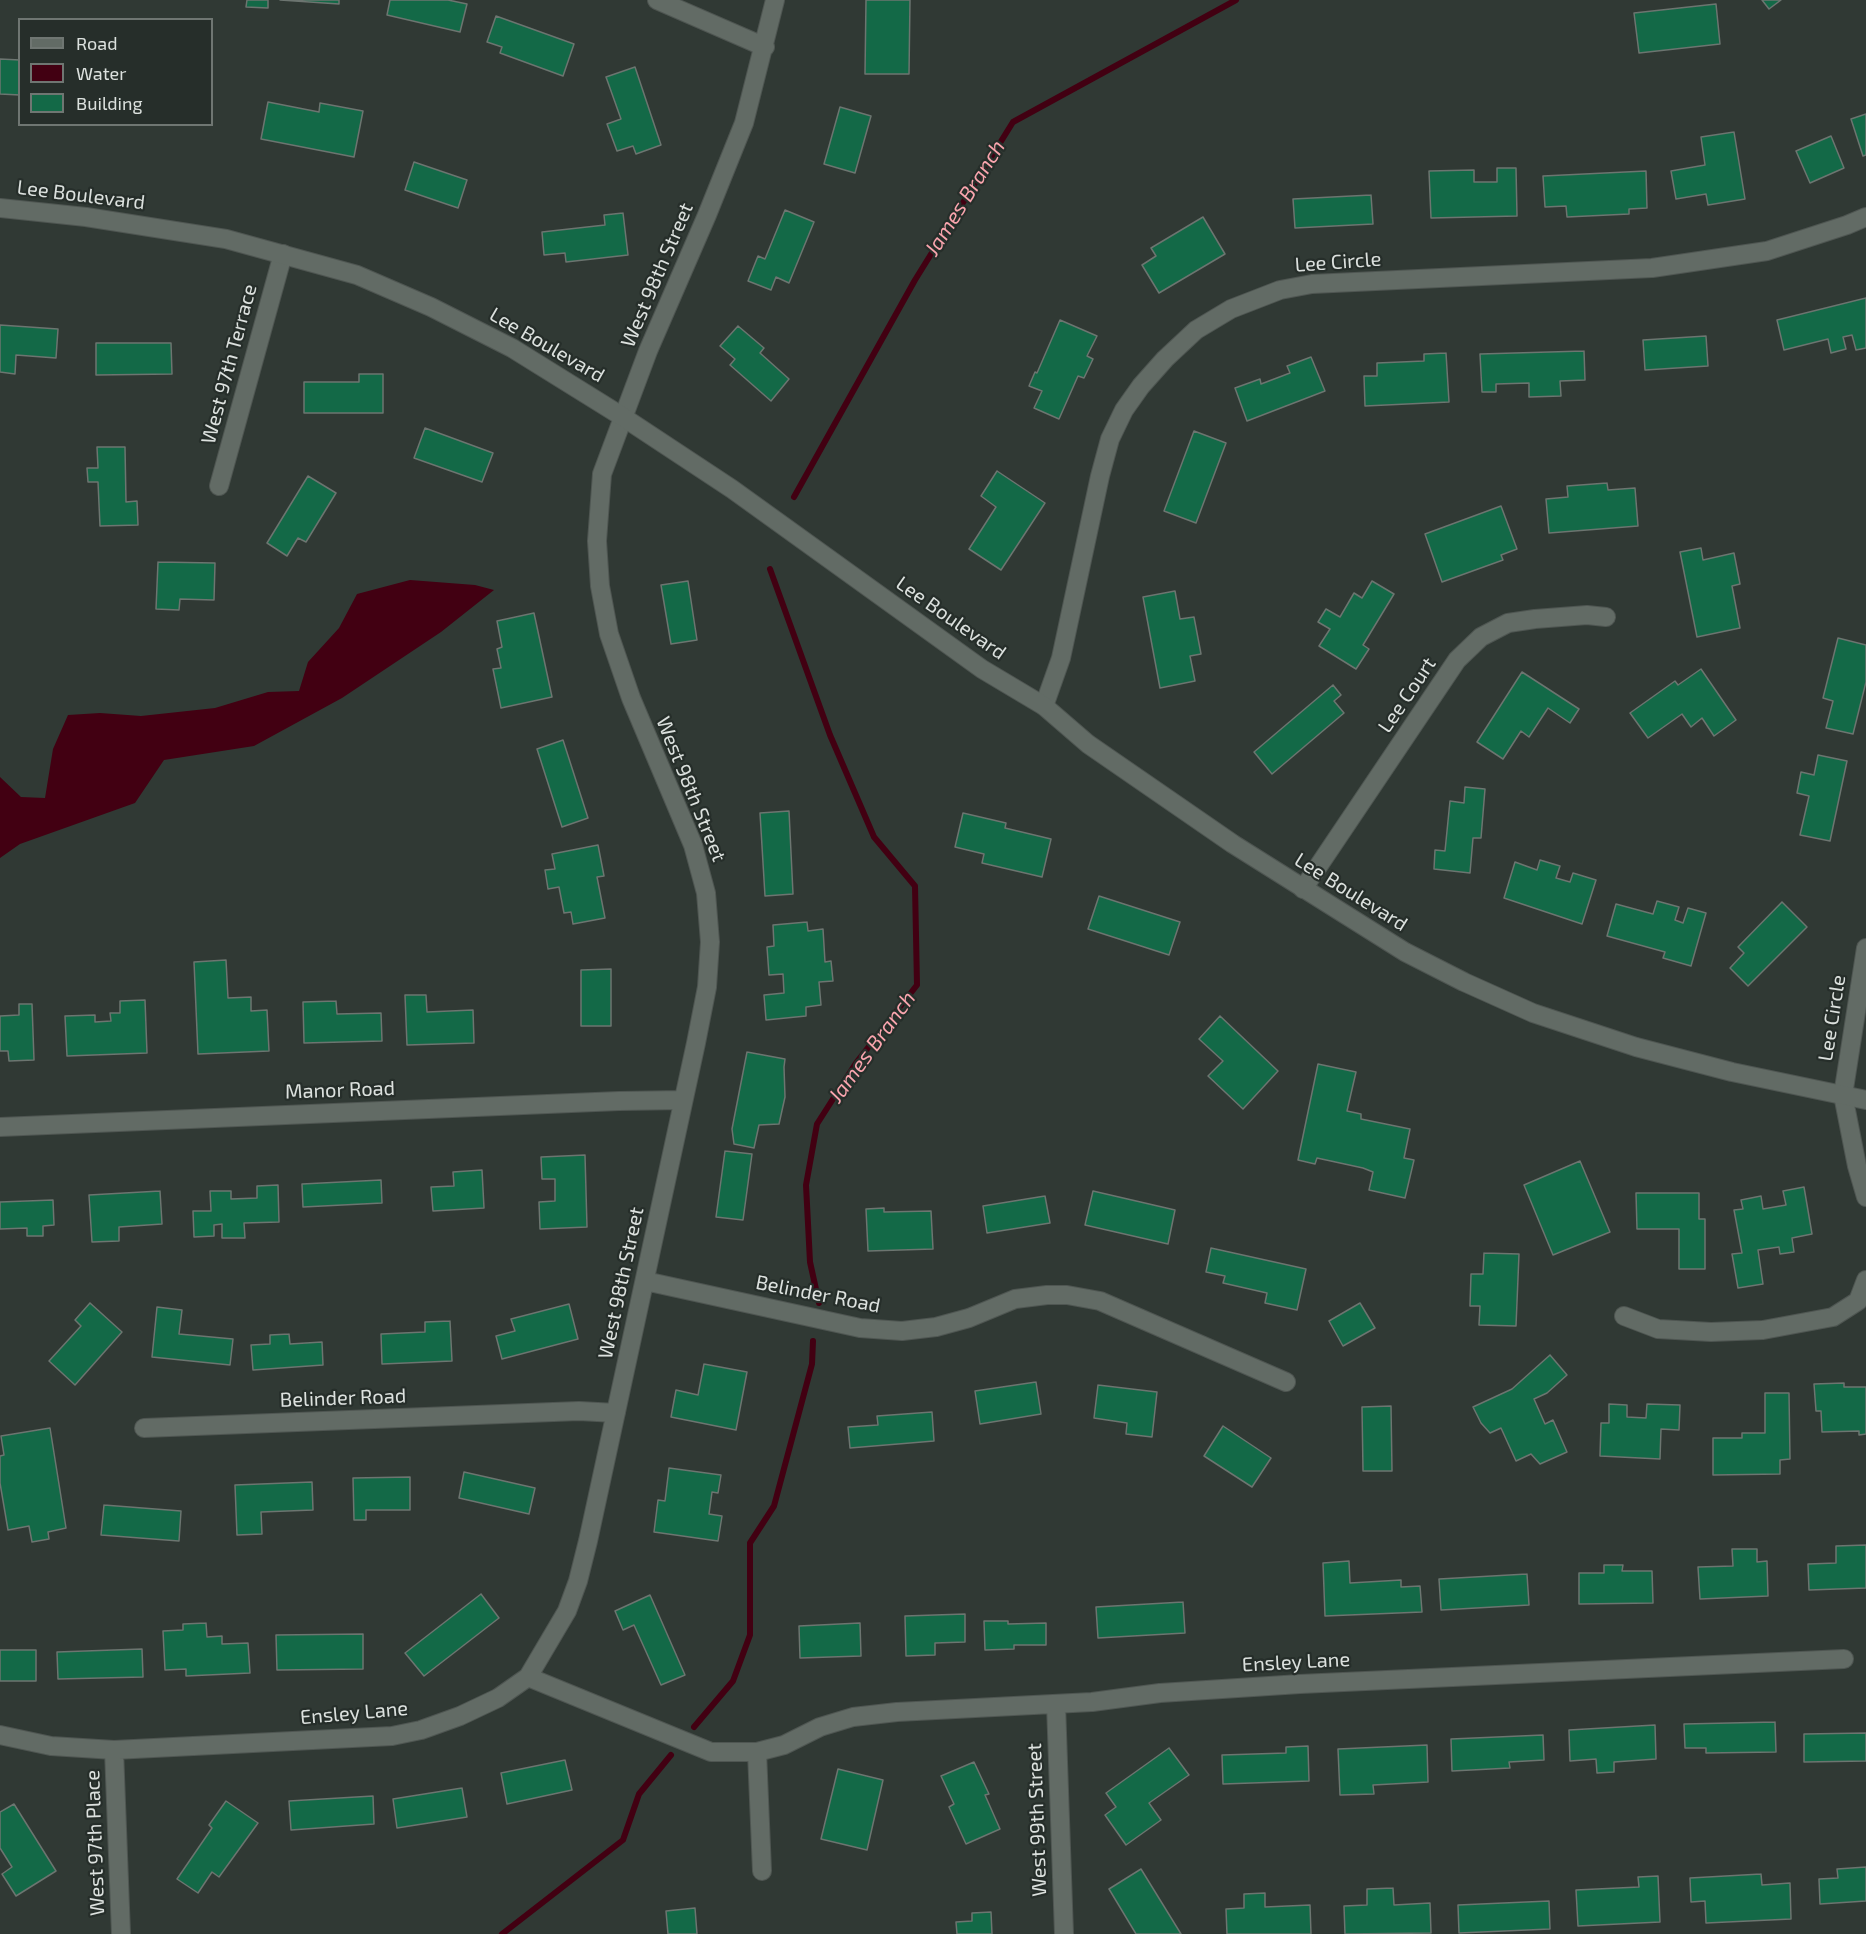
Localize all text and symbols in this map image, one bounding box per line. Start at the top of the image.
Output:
legend [18,18,213,126]
text: Road [76,32,117,54]
text: Water [76,62,126,84]
text: Building [76,92,143,114]
water label: James Branch [919,136,1011,260]
street label: Lee Boulevard [16,175,146,215]
street label: West 98th Street [616,199,698,351]
street label: Lee Circle [1294,247,1382,277]
street label: West 97th Terrace [196,281,262,447]
street label: Lee Boulevard [485,302,609,388]
street label: Lee Boulevard [891,571,1011,665]
street label: Lee Court [1373,653,1441,737]
street label: West 98th Street [651,713,731,865]
street label: Lee Boulevard [1290,848,1412,936]
street label: Lee Circle [1813,973,1851,1063]
water label: James Branch [823,986,921,1108]
street label: Manor Road [285,1076,395,1104]
street label: West 98th Street [593,1205,649,1361]
street label: Belinder Road [754,1270,882,1318]
street label: Belinder Road [279,1384,407,1412]
street label: Ensley Lane [1241,1647,1351,1677]
street label: Ensley Lane [299,1696,409,1730]
street label: West 99th Street [1022,1743,1052,1897]
street label: West 97th Place [80,1770,110,1916]

